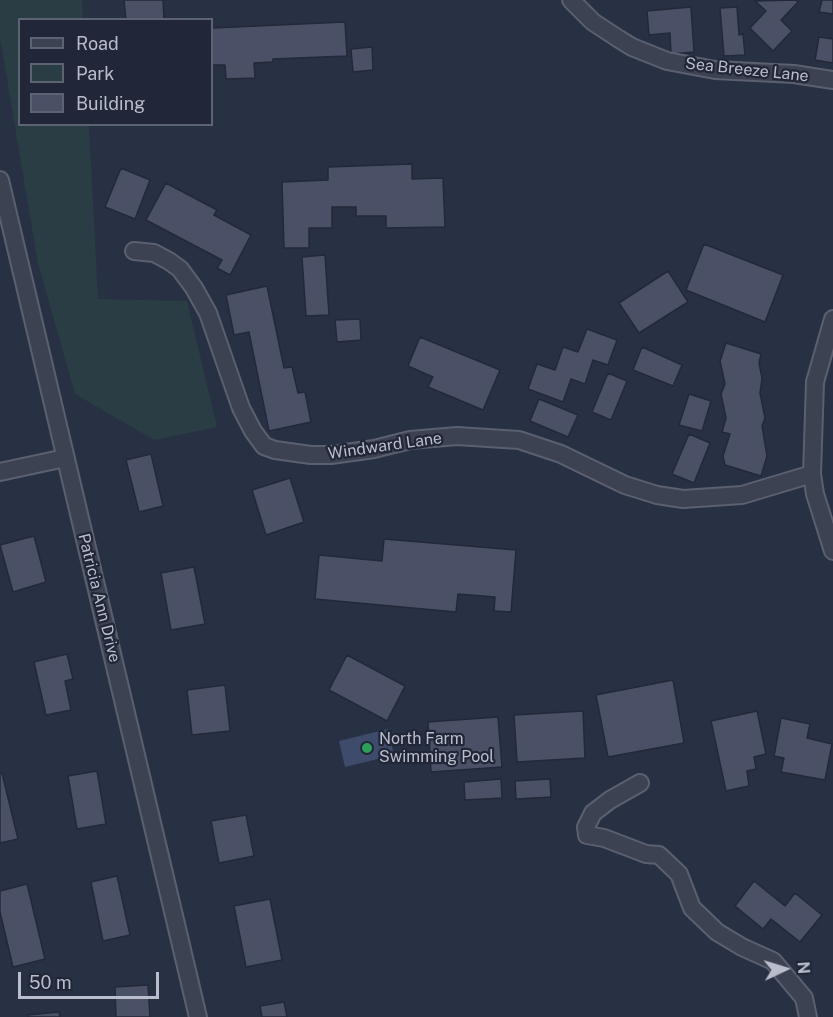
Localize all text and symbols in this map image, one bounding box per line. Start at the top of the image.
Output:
legend [18,18,213,126]
text: Road [76,33,119,54]
street label: Sea Breeze Lane [684,54,810,86]
text: Park [76,63,114,84]
text: Building [76,93,145,114]
street label: Windward Lane [327,428,443,464]
street label: Patricia Ann Drive [74,532,124,664]
place label: North Farm Swimming Pool [379,729,494,767]
marker: North Farm Swimming Pool [360,741,374,755]
north arrow [755,939,815,999]
scale bar [21,960,162,998]
text: N [794,961,813,975]
text: 50 m [29,972,72,993]

